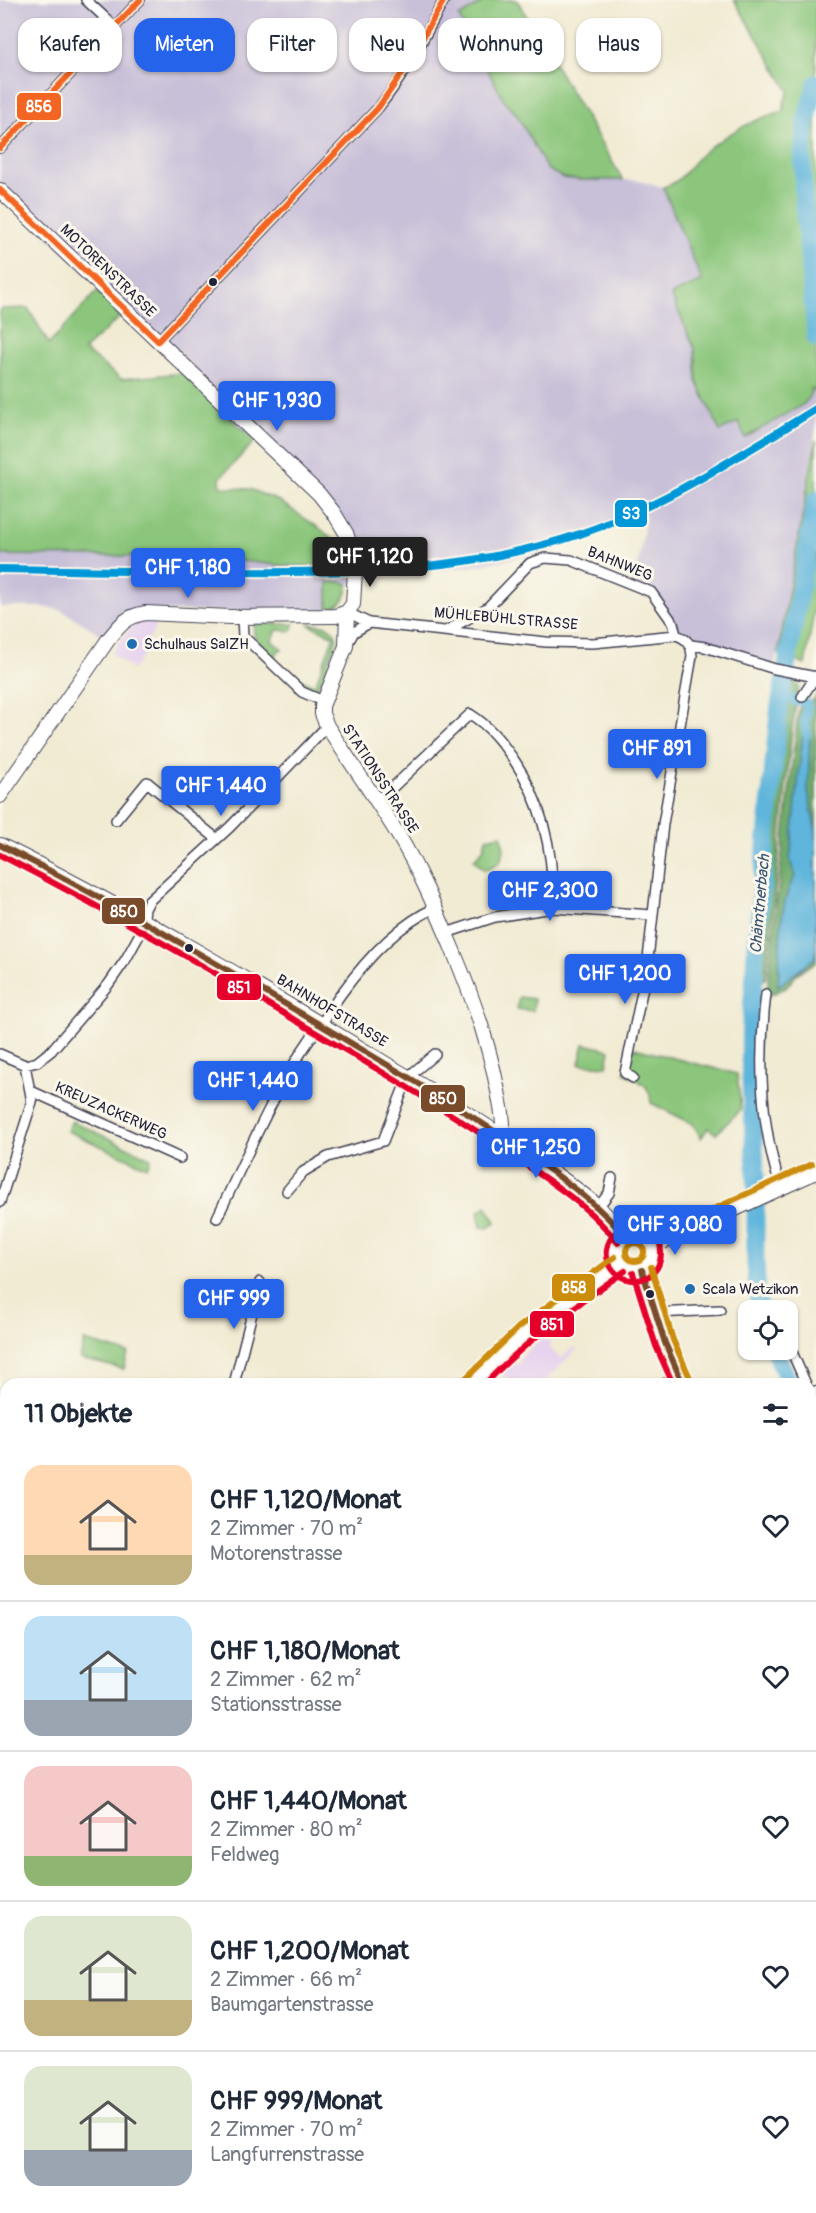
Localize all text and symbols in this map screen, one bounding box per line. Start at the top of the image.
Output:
chip: Kaufen [18,18,122,72]
chip: Mieten [134,18,235,72]
chip: Filter [247,18,337,72]
chip: Neu [349,18,426,72]
chip: Wohnung [438,18,564,72]
chip: Haus [576,18,661,72]
line badge: 856 [16,92,62,121]
text: 856 [26,97,52,117]
street label: MOTORENSTRASSE [56,220,160,322]
unlabelled marker [207,276,219,288]
pin: CHF 1,930 [208,381,346,432]
text: CHF 1,930 [232,388,322,413]
line badge: S3 [614,499,648,528]
text: S3 [622,504,640,524]
pin: CHF 1,120 [301,537,439,588]
street label: BAHNWEG [585,542,655,586]
text: CHF 1,120 [327,544,413,569]
pin: CHF 1,180 [119,548,257,599]
text: CHF 1,180 [145,555,231,580]
street label: MÜHLEBÜHLSTRASSE [433,603,579,635]
place label: Schulhaus SalZH [144,635,249,654]
marker: Schulhaus SalZH [125,637,139,651]
street label: STATIONSSTRASSE [337,721,423,838]
pin: CHF 891 [602,729,712,780]
text: CHF 891 [622,736,692,761]
pin: CHF 1,440 [152,766,290,817]
text: CHF 1,440 [175,773,267,798]
water label: Chämtnerbach [746,852,774,954]
pin: CHF 2,300 [481,871,619,922]
text: CHF 2,300 [502,878,598,903]
line badge: 850 [101,897,146,925]
text: 850 [110,902,138,922]
unlabelled marker [183,942,195,954]
pin: CHF 1,200 [556,954,694,1005]
text: CHF 1,200 [579,961,671,986]
street label: BAHNHOFSTRASSE [273,970,391,1052]
line badge: 851 [216,973,262,1001]
text: 851 [228,978,251,998]
pin: CHF 1,440 [184,1061,322,1112]
text: CHF 1,440 [207,1068,299,1093]
street label: KREUZACKERWEG [52,1078,170,1144]
line badge: 850 [420,1084,466,1113]
text: 850 [429,1089,457,1109]
pin: CHF 1,250 [467,1128,605,1179]
text: CHF 1,250 [491,1135,581,1160]
pin: CHF 3,080 [606,1205,744,1256]
text: CHF 3,080 [627,1212,723,1237]
line badge: 858 [551,1273,596,1302]
text: 858 [562,1278,586,1298]
pin: CHF 999 [179,1279,289,1330]
place label: Scala Wetzikon [702,1280,799,1299]
marker: Scala Wetzikon [683,1282,697,1296]
text: CHF 999 [198,1286,270,1311]
unlabelled marker [644,1288,656,1300]
map controls [738,1300,798,1360]
button: locate [738,1300,798,1360]
line badge: 851 [529,1310,575,1338]
text: 851 [541,1315,564,1335]
text: 11 Objekte [24,1398,132,1430]
icon: filters [759,1398,792,1431]
text: CHF 1,120/Monat [210,1484,401,1516]
icon: home [72,1489,144,1561]
icon: heart [759,1509,792,1542]
text: 2 Zimmer · 70 m² [210,1516,363,1541]
text: Motorenstrasse [210,1541,342,1566]
text: CHF 1,180/Monat [210,1635,400,1667]
icon: home [72,1640,144,1712]
icon: heart [759,1660,792,1693]
text: 2 Zimmer · 62 m² [210,1667,362,1692]
text: Stationsstrasse [210,1692,342,1717]
text: CHF 1,440/Monat [210,1785,407,1817]
icon: home [72,1790,144,1862]
icon: heart [759,1810,792,1843]
text: 2 Zimmer · 80 m² [210,1817,363,1842]
text: Feldweg [210,1842,279,1867]
text: CHF 1,200/Monat [210,1935,409,1967]
icon: home [72,1940,144,2012]
icon: heart [759,1960,792,1993]
text: 2 Zimmer · 66 m² [210,1967,362,1992]
text: Baumgartenstrasse [210,1992,374,2017]
text: CHF 999/Monat [210,2085,382,2117]
icon: home [72,2090,144,2162]
icon: heart [759,2110,792,2143]
text: 2 Zimmer · 70 m² [210,2117,363,2142]
text: Langfurrenstrasse [210,2142,364,2167]

